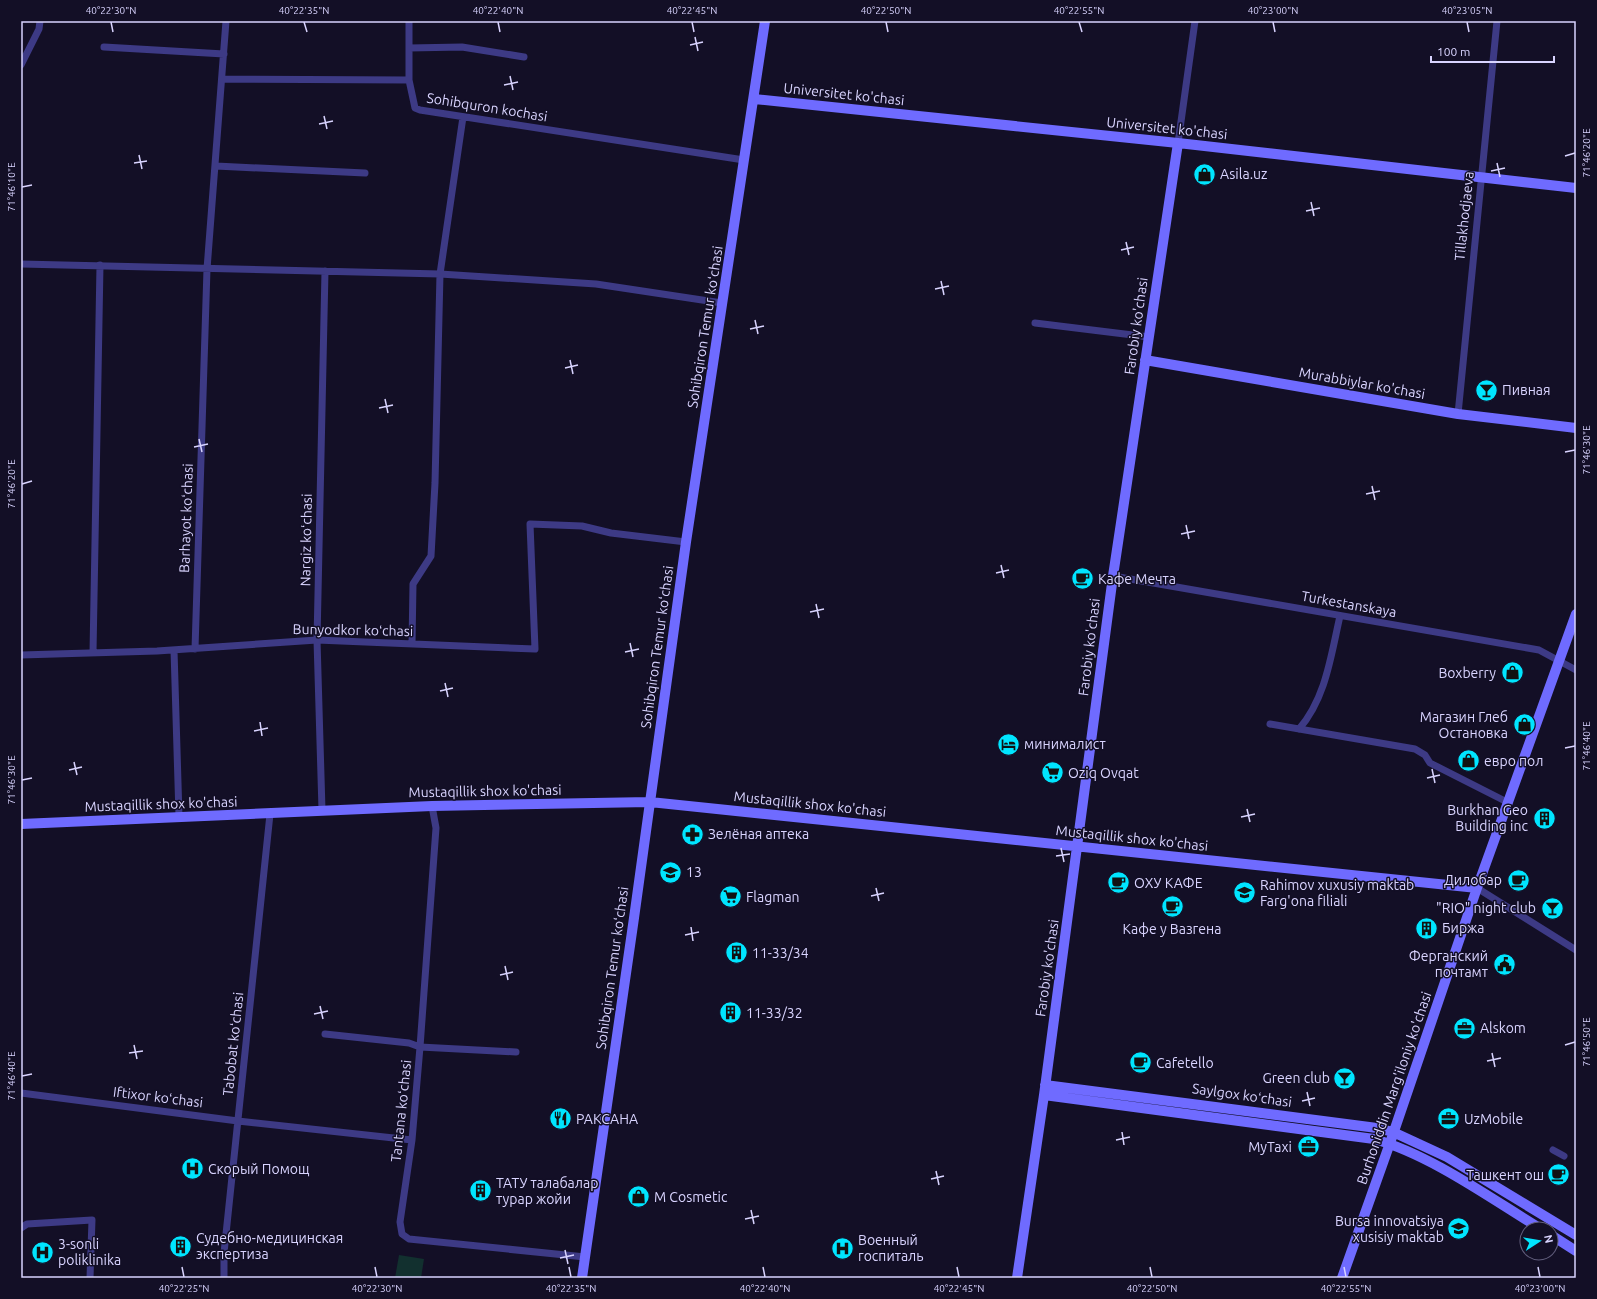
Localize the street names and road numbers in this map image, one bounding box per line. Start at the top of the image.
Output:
street label: Universitet ko'chasi [783,80,905,108]
street label: Sohibquron kochasi [425,90,549,124]
street label: Universitet ko'chasi [1106,114,1228,142]
street label: Tillakhodjaeva [1451,170,1477,262]
street label: Sohibqiron Temur koʻchasi [684,245,726,409]
street label: Farobiy ko'chasi [1121,276,1151,376]
street label: Murabbiylar ko'chasi [1298,364,1426,402]
street label: Barhayot koʻchasi [176,463,196,573]
street label: Nargiz koʻchasi [297,493,315,587]
street label: Sohibqiron Temur koʻchasi [638,565,676,729]
street label: Turkestanskaya [1300,588,1398,620]
street label: Farobiy ko'chasi [1075,597,1103,697]
street label: Bunyodkor koʻchasi [293,621,413,639]
street label: Mustaqillik shox ko'chasi [408,782,562,800]
street label: Mustaqillik shox ko'chasi [733,788,887,820]
street label: Mustaqillik shox ko'chasi [84,793,238,815]
street label: Mustaqillik shox ko'chasi [1055,822,1209,854]
street label: Sohibqiron Temur koʻchasi [593,886,631,1050]
street label: Farobiy ko'chasi [1032,918,1062,1018]
street label: Burhoniddin Marg'iloniy ko'chasi [1353,990,1435,1186]
street label: Tabobat koʻchasi [220,991,246,1097]
street label: Tantana koʻchasi [388,1059,414,1163]
street label: Saylgox koʻchasi [1191,1080,1293,1110]
street label: Iftixor koʻchasi [112,1084,204,1110]

